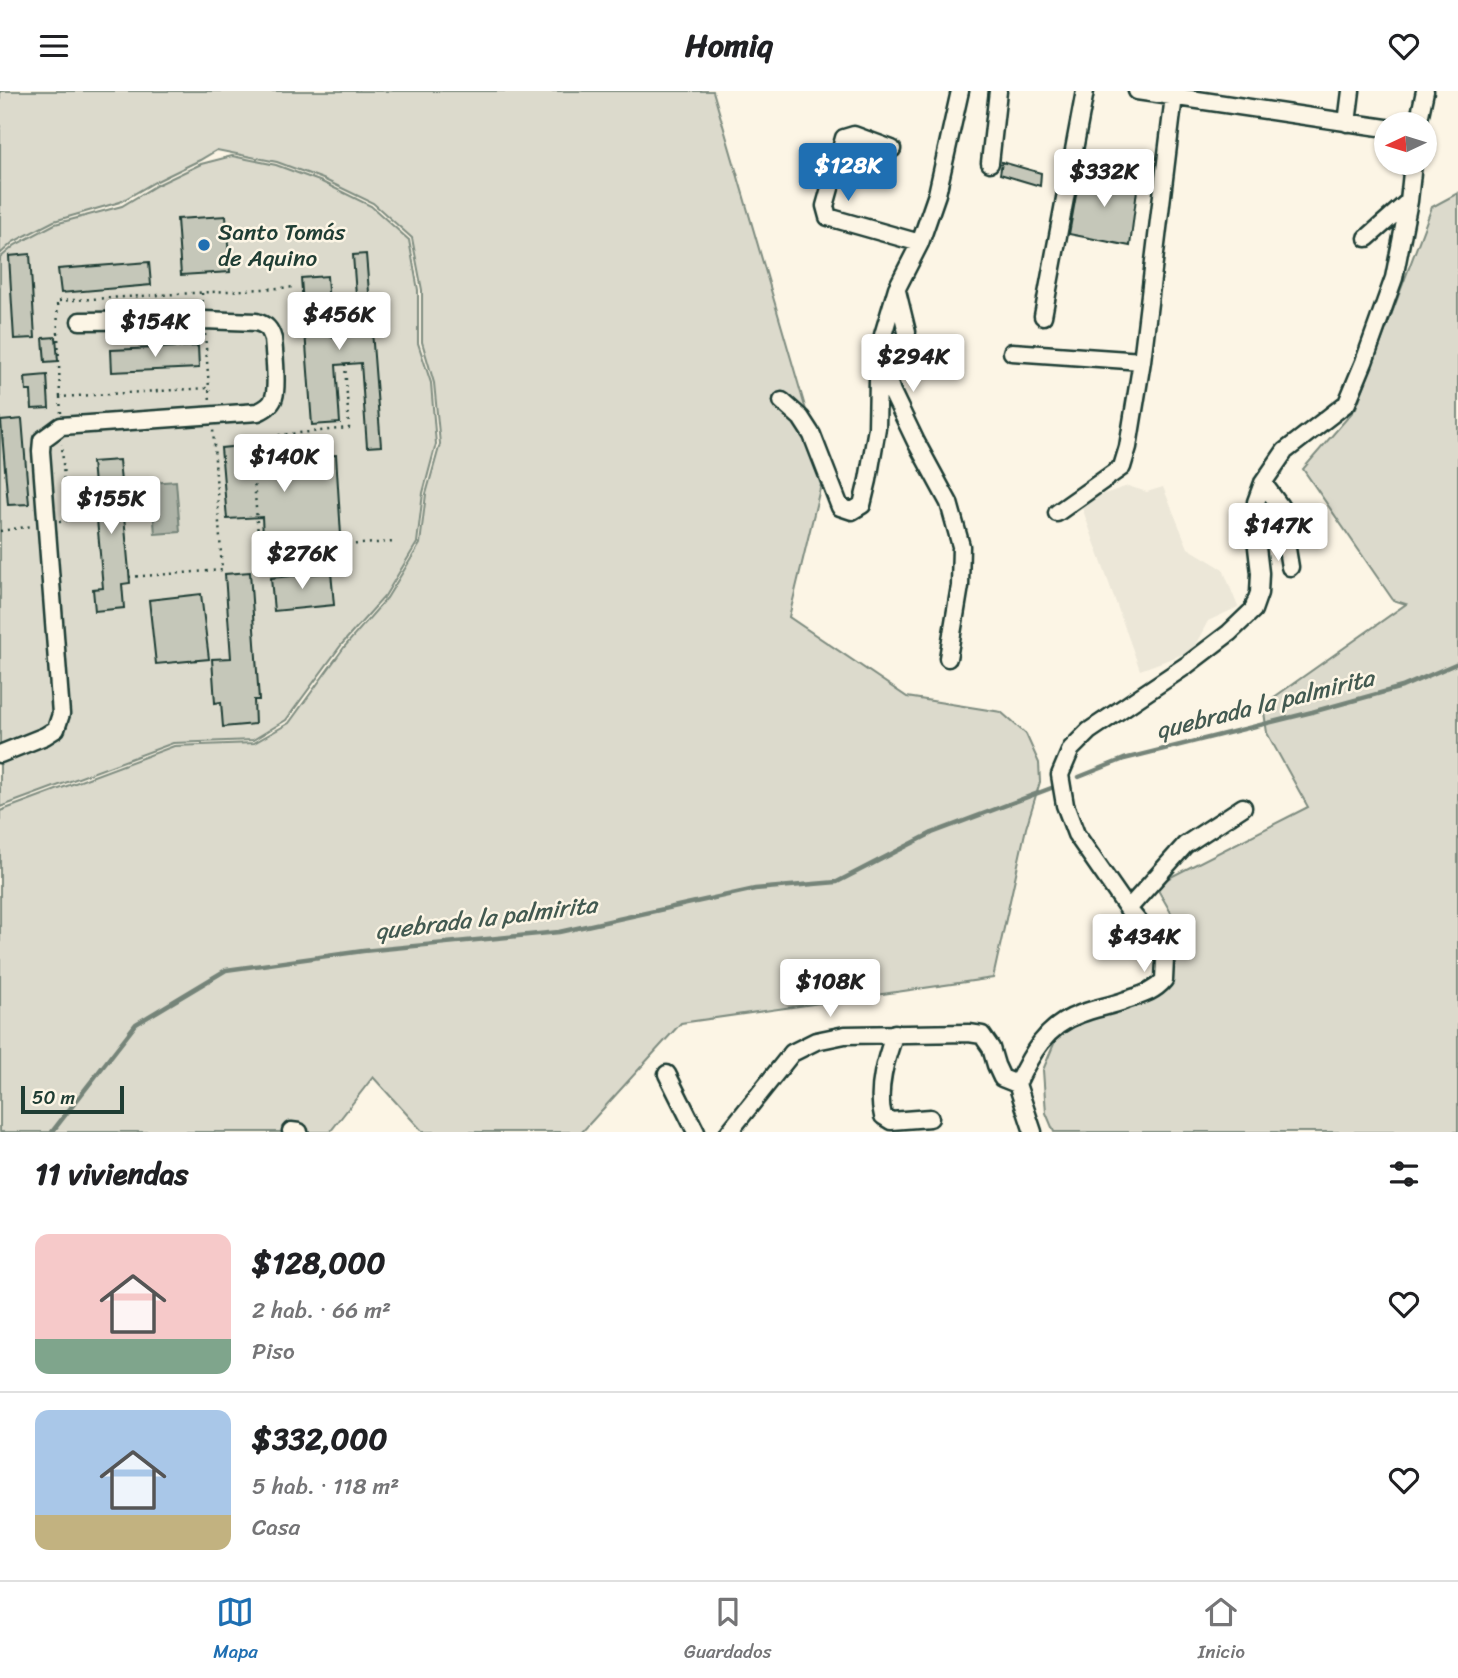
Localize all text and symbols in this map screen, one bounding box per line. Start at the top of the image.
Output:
text: Homiq [685,17,773,74]
icon: menu [35,27,73,65]
icon: heart [1385,27,1423,65]
north arrow [1374,112,1437,175]
map controls [1374,112,1437,175]
pin: $128K [799,143,897,203]
text: $128K [815,145,881,186]
pin: $332K [1055,149,1153,209]
text: $332K [1070,151,1138,192]
place label: Santo Tomás de Aquino [218,212,346,279]
marker: Santo Tomás de Aquino [196,237,212,253]
pin: $456K [290,293,388,352]
text: $456K [304,294,374,335]
pin: $154K [106,299,204,359]
text: $154K [121,301,189,342]
pin: $294K [864,335,962,394]
text: $294K [877,336,949,377]
pin: $140K [235,435,333,494]
text: $140K [250,436,318,477]
pin: $155K [62,477,160,536]
text: $155K [77,478,145,519]
pin: $147K [1229,503,1327,563]
text: $147K [1245,505,1311,546]
pin: $276K [253,531,351,591]
text: $276K [268,533,336,574]
water label: quebrada la palmirita [1152,656,1380,751]
water label: quebrada la palmirita [373,883,601,952]
pin: $434K [1095,915,1193,974]
text: $434K [1109,916,1179,957]
pin: $108K [781,960,879,1019]
text: $108K [796,961,864,1002]
text: 50 m [32,1081,75,1114]
scale bar [21,1083,124,1115]
text: 11 viviendas [35,1147,188,1201]
icon: filters [1385,1155,1423,1193]
text: $128,000 [252,1236,385,1290]
icon: home [91,1262,175,1346]
icon: heart [1385,1285,1423,1323]
text: 2 hab. · 66 m² [252,1290,391,1331]
text: Piso [252,1331,295,1372]
text: $332,000 [252,1412,387,1466]
icon: home [91,1438,175,1522]
icon: heart [1385,1461,1423,1499]
text: 5 hab. · 118 m² [252,1466,399,1507]
text: Casa [252,1507,300,1548]
tab: Mapa [213,1593,258,1668]
tab: Guardados [684,1593,771,1668]
tab: Inicio [1198,1593,1245,1668]

